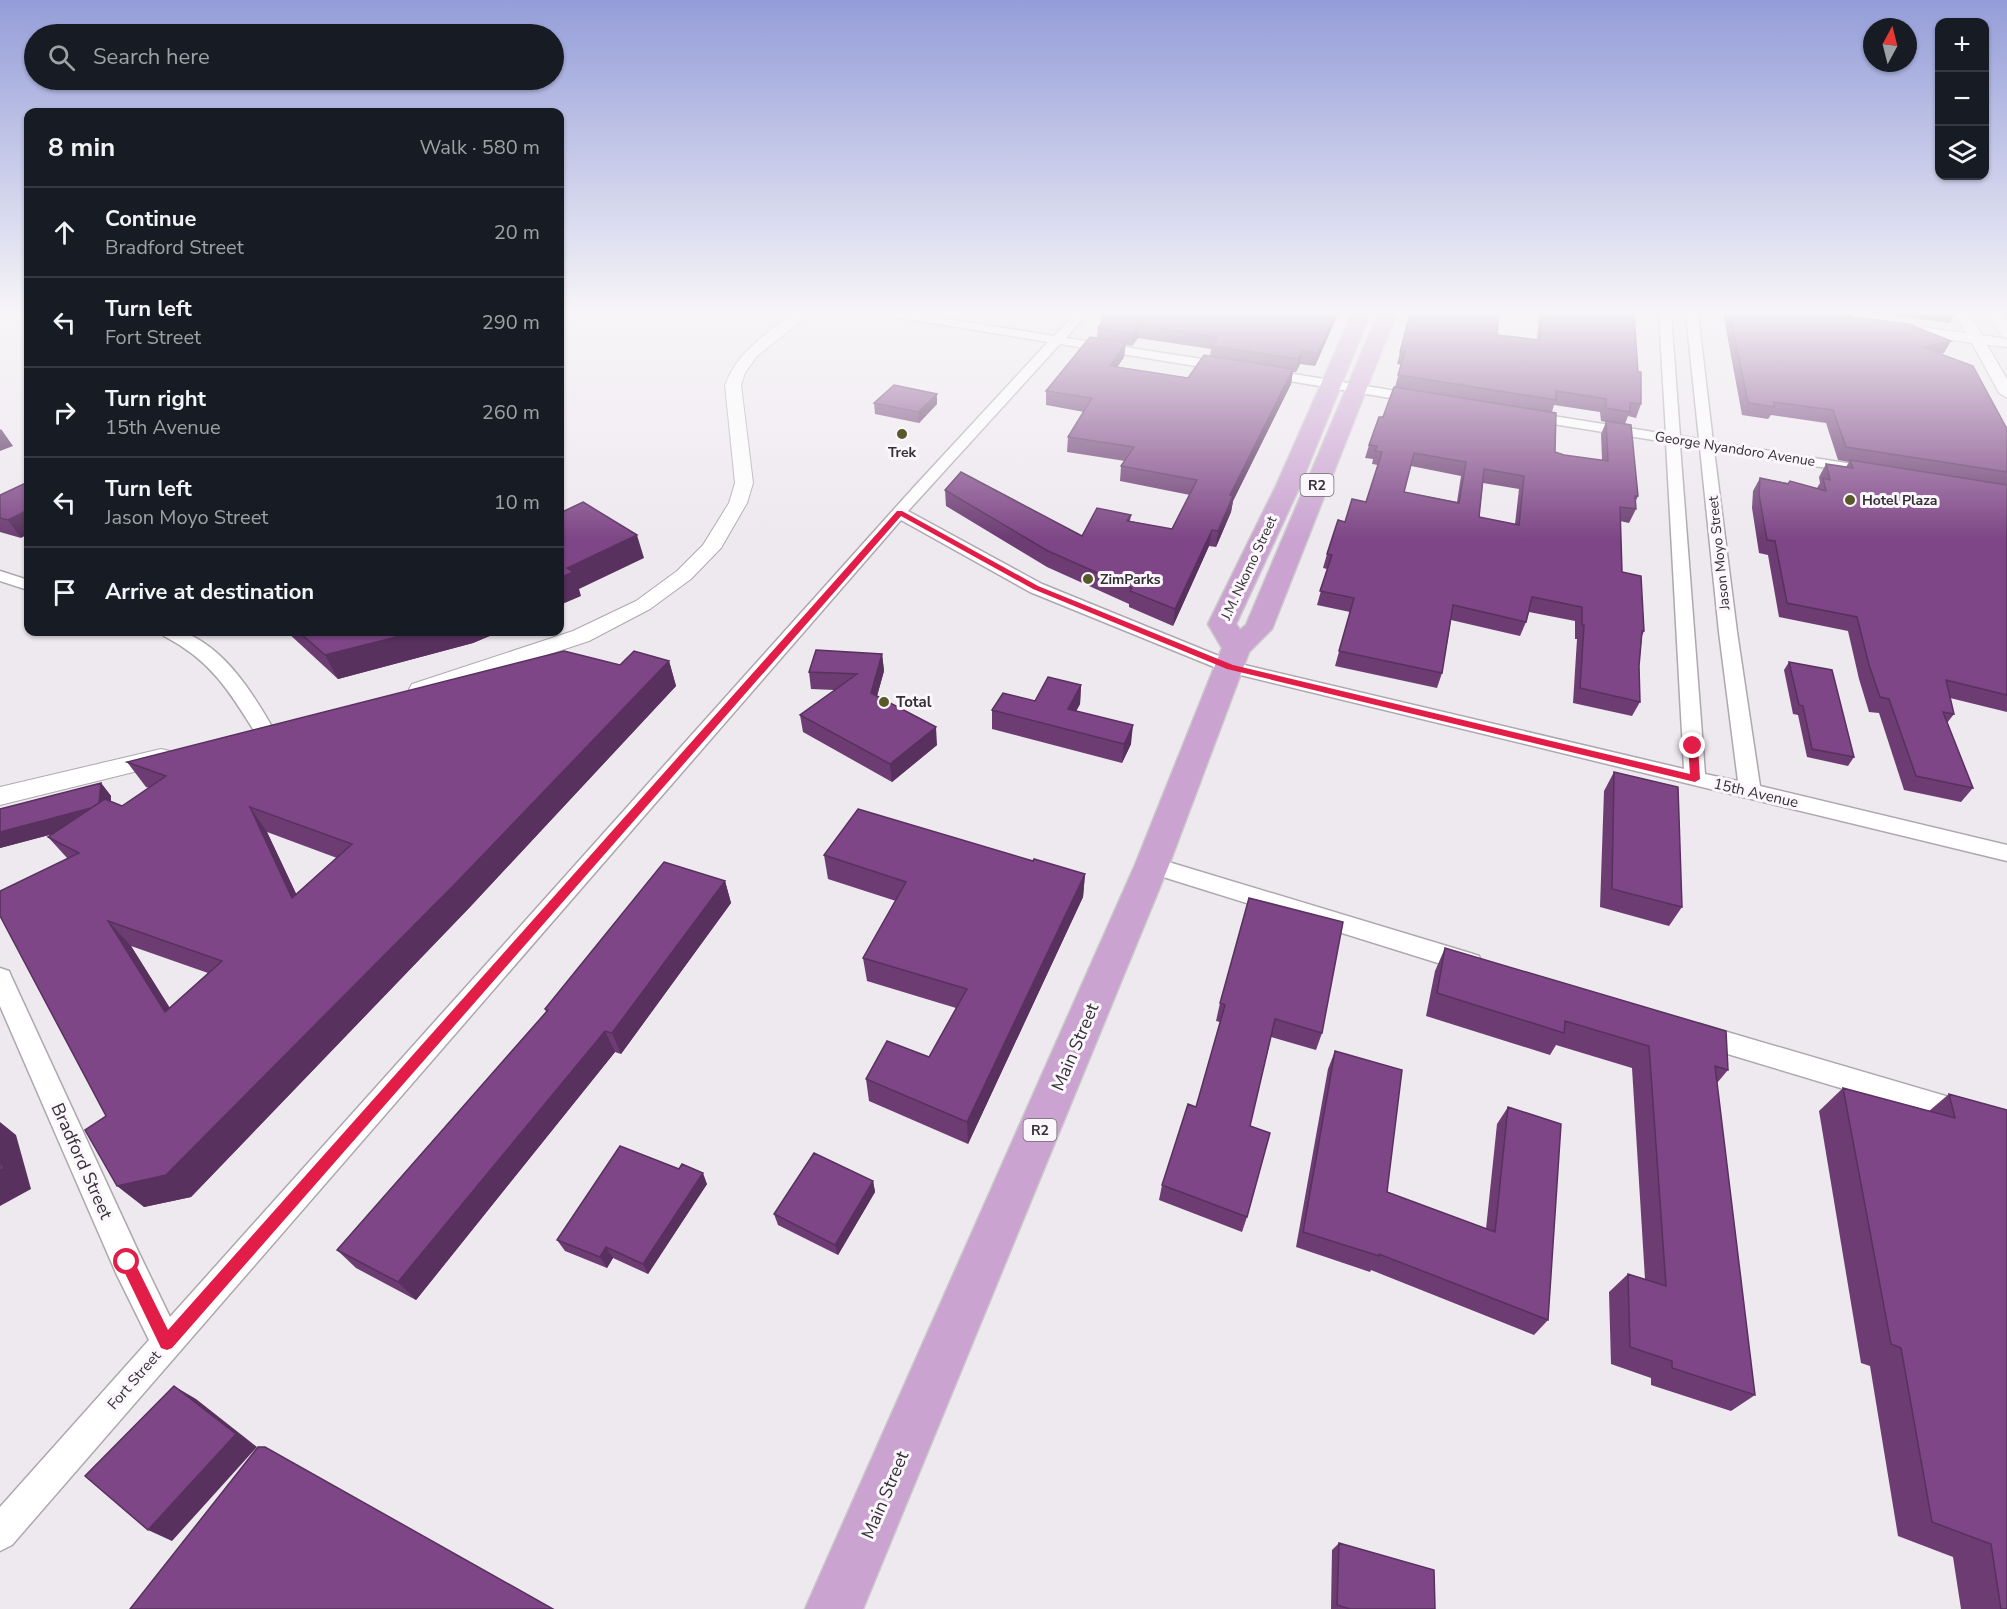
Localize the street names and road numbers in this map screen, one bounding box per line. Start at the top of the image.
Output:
street label: George Nyandoro Avenue [1653,427,1817,471]
road number: R2 [1300,474,1334,496]
street label: Jason Moyo Street [1704,495,1735,612]
street label: J.M. Nkomo Street [1216,513,1281,624]
street label: 15th Avenue [1712,774,1800,812]
street label: Main Street [1046,999,1104,1095]
street label: Bradford Street [46,1099,119,1224]
road number: R2 [1024,1119,1056,1141]
street label: Fort Street [103,1346,166,1414]
street label: Main Street [856,1447,914,1543]

